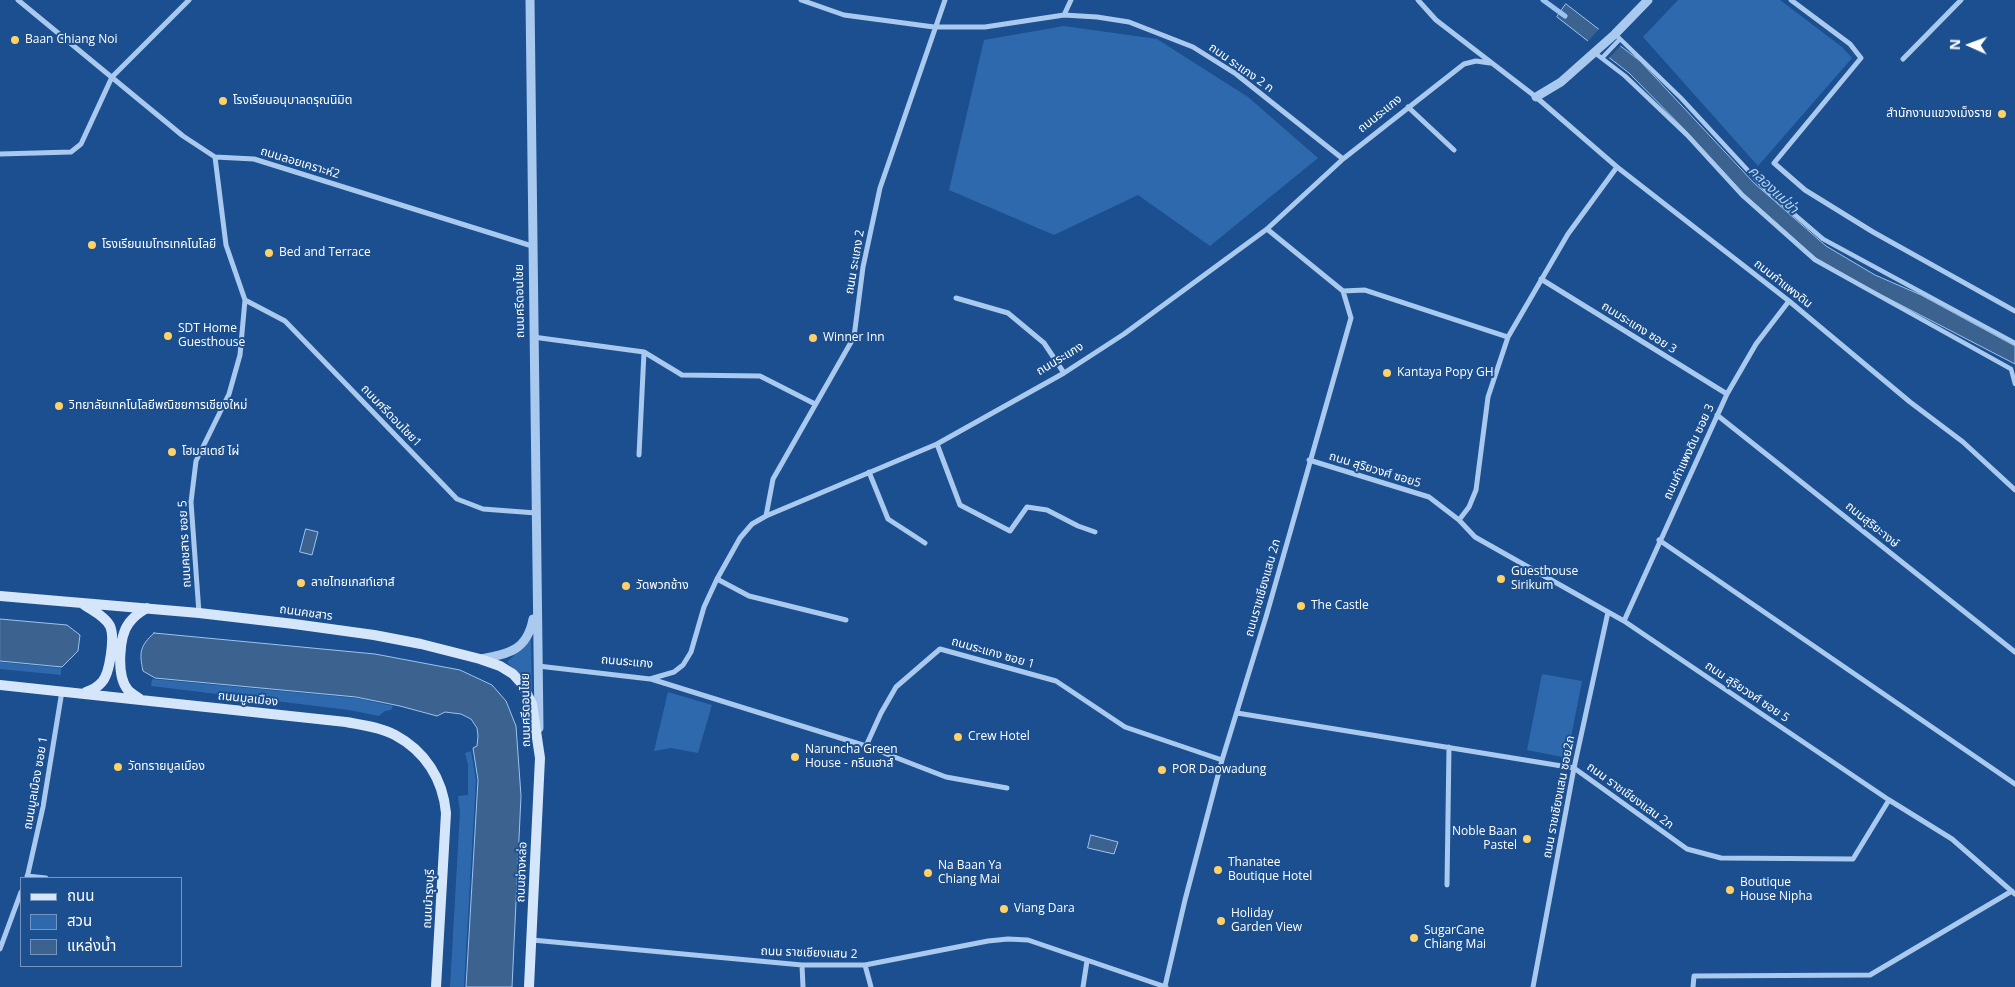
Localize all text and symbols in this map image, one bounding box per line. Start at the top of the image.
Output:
north arrow [1945,20,1995,70]
place label: Baan Chiang Noi [25,33,117,47]
marker: Baan Chiang Noi [9,34,21,46]
text: N [1945,38,1964,50]
street label: ถนน ระแกง 2 ก [1206,40,1276,96]
street label: ถนนระแกง [1355,92,1405,136]
place label: โรงเรียนอนุบาลดรุณนิมิต [233,94,352,108]
marker: โรงเรียนอนุบาลดรุณนิมิต [217,95,229,107]
place label: สำนักงานแขวงเม็งราย [1886,107,1992,121]
marker: สำนักงานแขวงเม็งราย [1996,108,2008,120]
street label: ถนนลอยเคราะห์2 [259,144,341,182]
water label: คลองแม่ข่า [1745,163,1801,217]
street label: ถนน ระแกง 2 [842,229,868,295]
place label: โรงเรียนเมโทรเทคโนโลยี [102,238,216,252]
marker: โรงเรียนเมโทรเทคโนโลยี [86,239,98,251]
place label: Bed and Terrace [279,246,371,260]
marker: Bed and Terrace [263,247,275,259]
street label: ถนนกำแพงดิน [1751,257,1815,311]
street label: ถนนศรีดอนไชย [512,264,528,338]
street label: ถนนระแกง ซอย 3 [1599,299,1679,357]
place label: SDT Home Guesthouse [178,322,245,350]
marker: SDT Home Guesthouse [162,330,174,342]
place label: Winner Inn [823,331,885,345]
marker: Winner Inn [807,332,819,344]
street label: ถนนระแกง [1034,339,1086,379]
place label: Kantaya Popy GH [1397,366,1494,380]
marker: Kantaya Popy GH [1381,367,1393,379]
street label: ถนนศรีดอนไชย1 [358,382,424,450]
place label: วิทยาลัยเทคโนโลยีพณิชยการเชียงใหม่ [69,399,247,413]
marker: วิทยาลัยเทคโนโลยีพณิชยการเชียงใหม่ [53,400,65,412]
street label: ถนนกำแพงดิน ซอย 3 [1661,402,1717,502]
place label: โฮมสเตย์ ไผ่ [182,445,239,459]
marker: โฮมสเตย์ ไผ่ [166,446,178,458]
street label: ถนน สุริยวงศ์ ซอย5 [1327,449,1423,491]
street label: ถนนสุริยะางษ์ [1842,499,1902,551]
street label: ถนนคชสาร ซอย 5 [176,500,194,588]
street label: ถนนราชเชียงแสน 2ก [1242,538,1284,638]
place label: Guesthouse Sirikum [1511,565,1578,593]
marker: Guesthouse Sirikum [1495,573,1507,585]
place label: ลายไทยเกสท์เฮาส์ [311,576,395,590]
marker: ลายไทยเกสท์เฮาส์ [295,577,307,589]
place label: วัดพวกช้าง [636,579,689,593]
marker: วัดพวกช้าง [620,580,632,592]
place label: The Castle [1311,599,1369,613]
marker: The Castle [1295,600,1307,612]
street label: ถนนคชสาร [279,602,333,624]
street label: ถนนระแกง ซอย 1 [950,634,1036,672]
street label: ถนนระแกง [600,653,654,671]
street label: ถนน สุริยวงศ์ ซอย 5 [1702,658,1792,726]
street label: ถนนศรีดอนไชย [518,673,534,747]
street label: ถนนมูลเมือง [217,689,279,709]
place label: Crew Hotel [968,730,1030,744]
marker: Crew Hotel [952,731,964,743]
street label: ถนน ราชเชียงแสน ซอย2ก [1540,734,1578,860]
street label: ถนนมูลเมือง ซอย 1 [21,735,51,831]
place label: Naruncha Green House - กรีนเฮาส์ [805,743,898,771]
marker: Naruncha Green House - กรีนเฮาส์ [789,751,801,763]
place label: วัดทรายมูลเมือง [128,760,205,774]
street label: ถนน ราชเชียงแสน 2ก [1584,760,1676,832]
marker: วัดทรายมูลเมือง [112,761,124,773]
place label: POR Daowadung [1172,763,1266,777]
marker: POR Daowadung [1156,764,1168,776]
place label: Noble Baan Pastel [1452,825,1517,853]
marker: Noble Baan Pastel [1521,833,1533,845]
street label: ถนนช่างหล่อ [514,841,530,903]
place label: Thanatee Boutique Hotel [1228,856,1312,884]
place label: Na Baan Ya Chiang Mai [938,859,1002,887]
marker: Thanatee Boutique Hotel [1212,864,1224,876]
marker: Na Baan Ya Chiang Mai [922,867,934,879]
street label: ถนนบำรุงบุรี [420,869,438,929]
place label: Boutique House Nipha [1740,876,1812,904]
legend [20,877,182,967]
marker: Boutique House Nipha [1724,884,1736,896]
text: ถนน [67,885,94,905]
place label: Viang Dara [1014,902,1075,916]
marker: Viang Dara [998,903,1010,915]
place label: Holiday Garden View [1231,907,1302,935]
text: สวน [67,910,92,930]
marker: Holiday Garden View [1215,915,1227,927]
place label: SugarCane Chiang Mai [1424,924,1486,952]
marker: SugarCane Chiang Mai [1408,932,1420,944]
text: แหล่งน้ำ [67,935,116,955]
street label: ถนน ราชเชียงแสน 2 [760,944,858,962]

